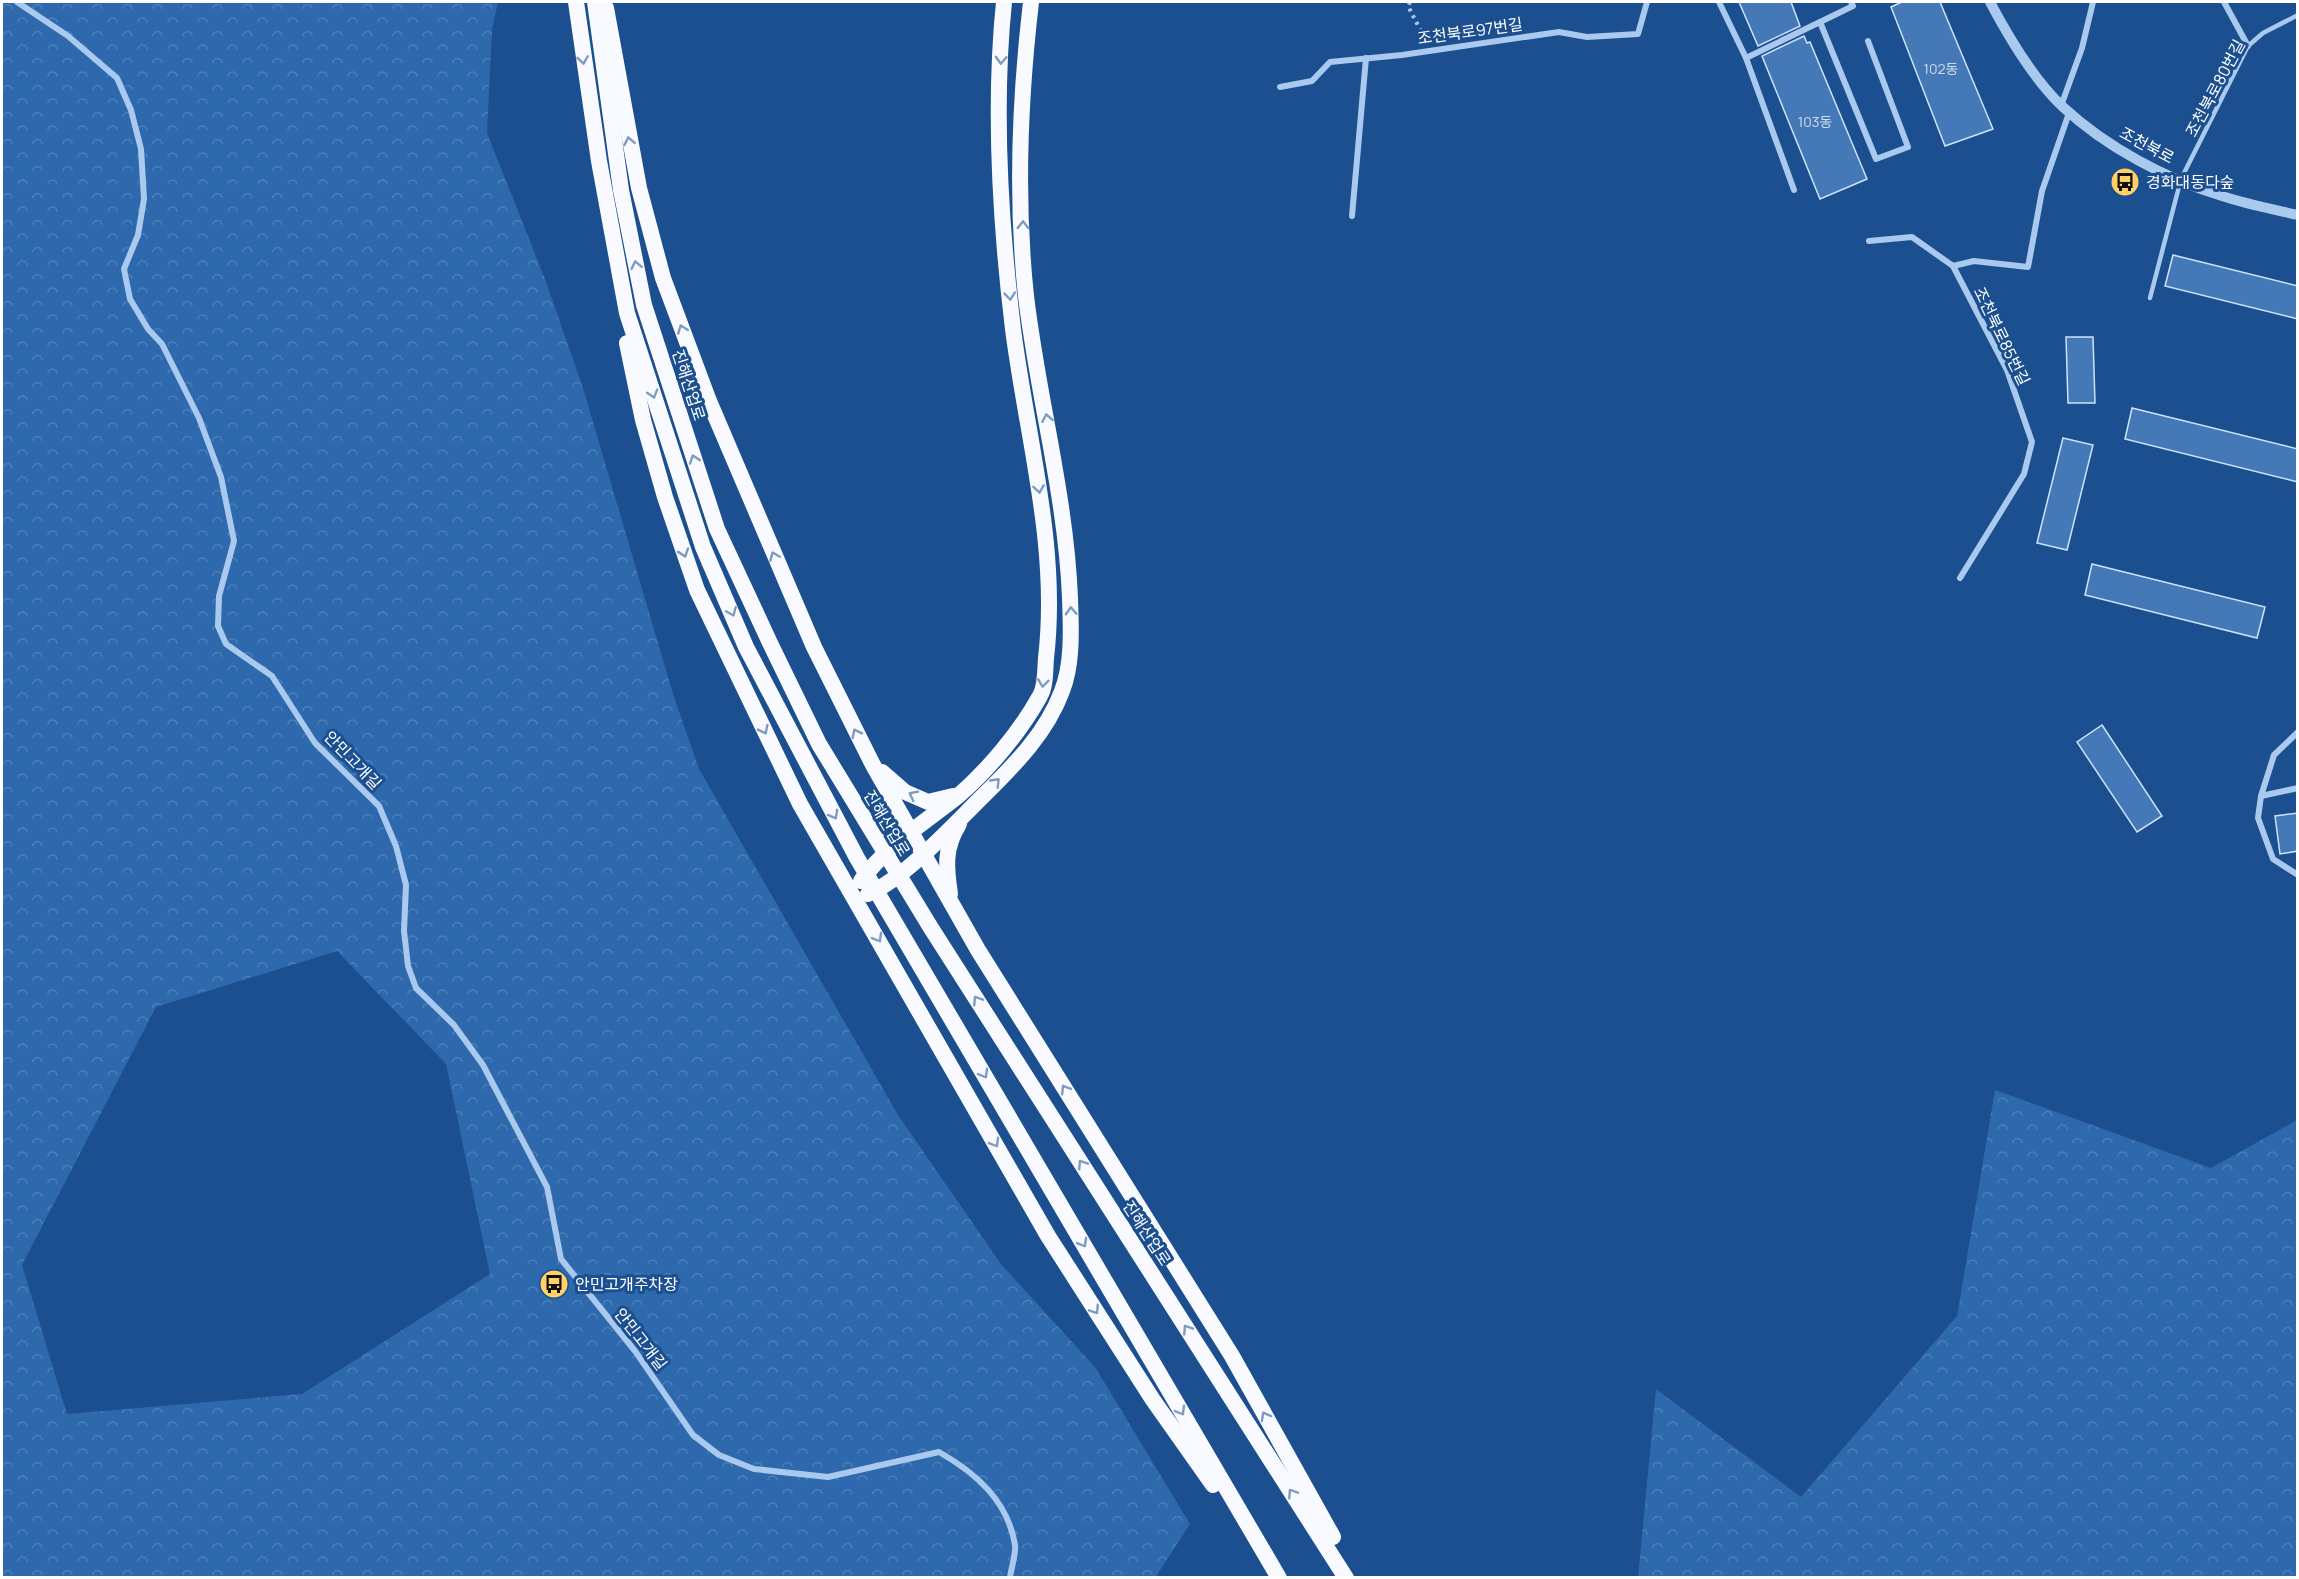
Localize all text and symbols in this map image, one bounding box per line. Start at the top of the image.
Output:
street label: 조천북로97번길 [1416,13,1524,49]
street label: 조천북로80번길 [2180,35,2250,141]
one-way arrow [576,55,588,64]
one-way arrow [994,55,1007,64]
house number: 102동 [1924,59,1959,78]
house number: 103동 [1798,112,1832,131]
street label: 조천북로 [2116,121,2178,169]
one-way arrow [624,137,637,147]
bus stop icon: 경화대동다숲 [2109,166,2141,198]
place label: 경화대동다숲 [2146,171,2234,193]
one-way arrow [1017,220,1029,229]
one-way arrow [630,260,643,270]
street label: 조천북로85번길 [1969,283,2035,389]
one-way arrow [1003,292,1016,301]
one-way arrow [677,324,689,335]
street label: 진해산업로 [667,347,711,424]
one-way arrow [645,388,658,399]
one-way arrow [1041,413,1054,423]
one-way arrow [689,454,701,465]
one-way arrow [1033,485,1045,494]
one-way arrow [676,547,689,558]
one-way arrow [769,551,781,562]
one-way arrow [724,606,736,617]
one-way arrow [1064,606,1077,615]
one-way arrow [1037,678,1050,688]
one-way arrow [757,724,769,735]
street label: 안민고개길 [320,726,386,794]
one-way arrow [852,728,864,739]
one-way arrow [989,779,1000,790]
street label: 진해산업로 [859,786,916,860]
one-way arrow [909,791,919,802]
one-way arrow [827,808,838,819]
one-way arrow [871,932,882,942]
one-way arrow [972,996,984,1006]
one-way arrow [977,1068,989,1078]
one-way arrow [1061,1085,1073,1095]
one-way arrow [988,1137,999,1147]
one-way arrow [1078,1160,1089,1171]
street label: 진해산업로 [1118,1196,1176,1270]
one-way arrow [1075,1237,1087,1247]
bus stop icon: 안민고개주차장 [538,1268,570,1300]
place label: 안민고개주차장 [575,1273,678,1295]
street label: 안민고개길 [610,1303,672,1375]
one-way arrow [1088,1304,1100,1314]
one-way arrow [1183,1324,1194,1335]
one-way arrow [1174,1405,1185,1415]
one-way arrow [1261,1412,1273,1423]
one-way arrow [1288,1489,1300,1499]

